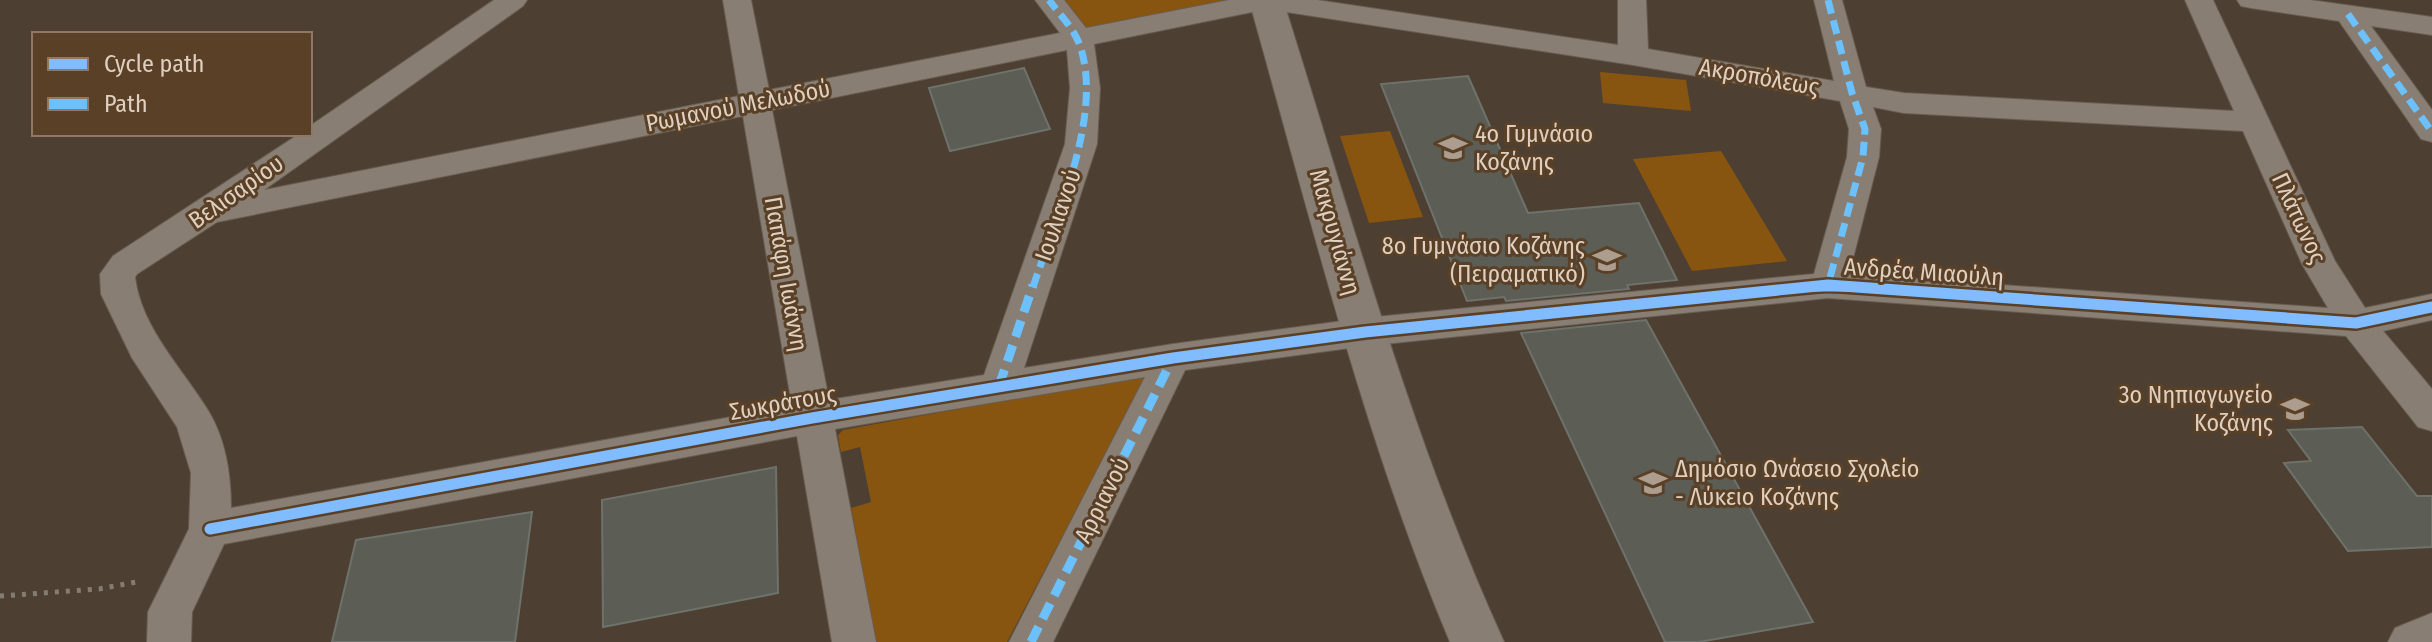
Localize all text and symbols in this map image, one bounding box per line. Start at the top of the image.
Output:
legend [32,32,312,136]
text: Cycle path [104,50,204,78]
street label: Ακροπόλεως [1697,53,1821,101]
street label: Ρωμανού Μελωδού [643,74,833,138]
text: Path [104,90,148,118]
place label: 4ο Γυμνάσιο Κοζάνης [1475,120,1593,176]
school or university icon: 4ο Γυμνάσιο Κοζάνης [1438,133,1468,163]
street label: Βελισαρίου [183,149,289,235]
street label: Ιουλιανού [1029,165,1087,265]
street label: Μακρυγιάννη [1304,166,1366,298]
street label: Πλάτωνος [2266,168,2332,268]
street label: Παπάφη Ιωάννη [759,195,813,353]
place label: 8ο Γυμνάσιο Κοζάνης (Πειραματικό) [1382,232,1585,288]
school or university icon: 8ο Γυμνάσιο Κοζάνης (Πειραματικό) [1592,245,1622,275]
street label: Ανδρέα Μιαούλη [1843,252,2005,292]
street label: Σωκράτους [727,380,839,426]
place label: 3ο Νηπιαγωγείο Κοζάνης [2119,381,2273,437]
school or university icon: 3ο Νηπιαγωγείο Κοζάνης [2280,394,2310,424]
street label: Αρριανού [1069,453,1135,547]
place label: Δημόσιο Ωνάσειο Σχολείο - Λύκειο Κοζάνης [1675,455,1919,511]
school or university icon: Δημόσιο Ωνάσειο Σχολείο - Λύκειο Κοζάνης [1638,468,1668,498]

